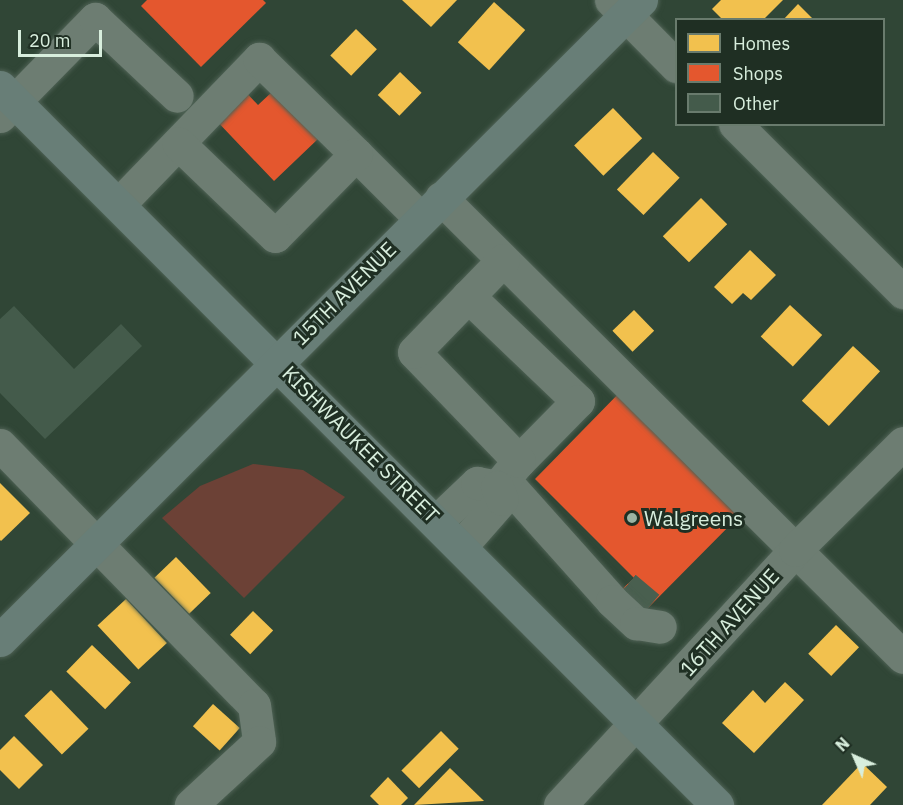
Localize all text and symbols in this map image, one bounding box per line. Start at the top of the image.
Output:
scale bar [21,18,105,56]
legend [675,18,885,126]
text: 20 m [29,29,71,52]
text: Homes [733,32,790,55]
text: Shops [733,62,783,85]
text: Other [733,92,779,115]
street label: 15TH AVENUE [287,236,401,350]
street label: KISHWAUKEE STREET [277,360,445,528]
place label: Walgreens [644,505,743,531]
marker: Walgreens [625,511,639,525]
street label: 16TH AVENUE [674,563,784,681]
north arrow [825,727,885,787]
text: N [831,733,853,755]

